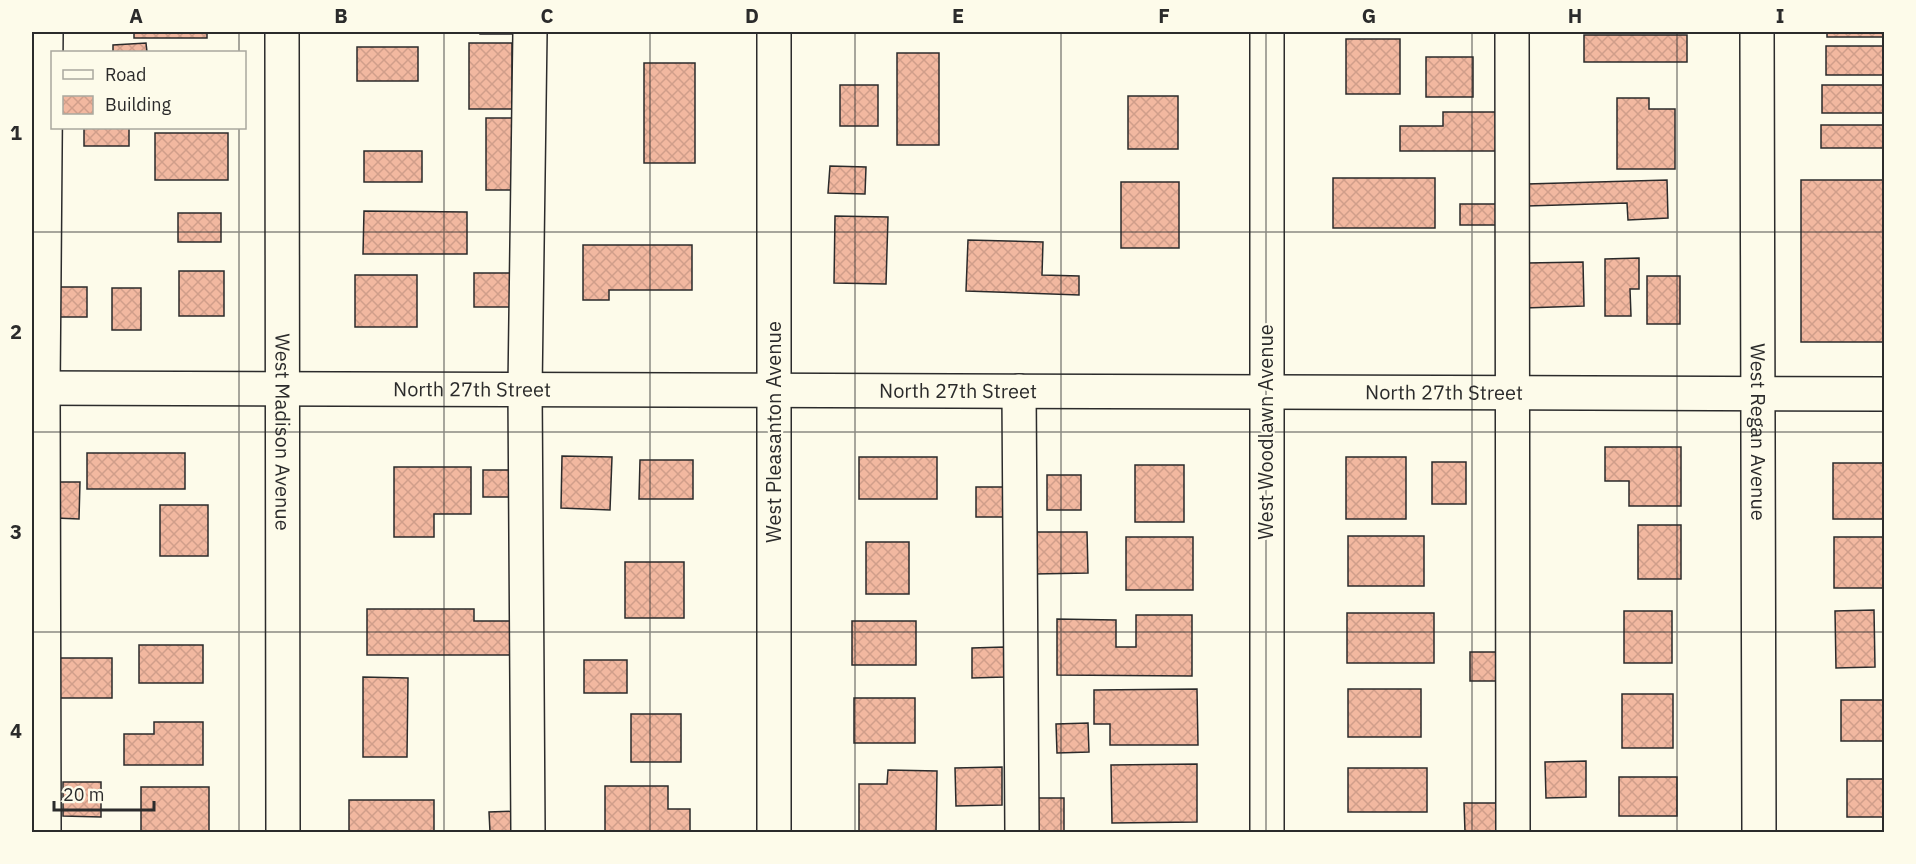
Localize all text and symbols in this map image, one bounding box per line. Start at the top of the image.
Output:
text: A [129,2,143,29]
text: B [334,2,348,29]
text: C [540,2,554,29]
text: D [745,2,759,29]
text: E [952,2,964,29]
text: F [1158,2,1170,29]
text: G [1362,2,1376,29]
text: H [1568,2,1582,29]
text: I [1776,2,1784,29]
legend [51,51,246,129]
text: Road [105,63,146,86]
text: Building [105,93,172,116]
text: 1 [10,119,22,146]
text: 2 [10,318,22,345]
street label: West Pleasanton Avenue [760,321,787,543]
street label: West Woodlawn Avenue [1252,324,1279,540]
street label: West Madison Avenue [269,333,297,531]
street label: West Regan Avenue [1745,343,1772,521]
street label: North 27th Street [393,375,551,403]
street label: North 27th Street [879,377,1037,404]
street label: North 27th Street [1365,378,1523,406]
text: 3 [10,518,22,545]
text: 4 [10,717,22,744]
scale bar [54,774,154,812]
text: 20 m [63,783,105,806]

